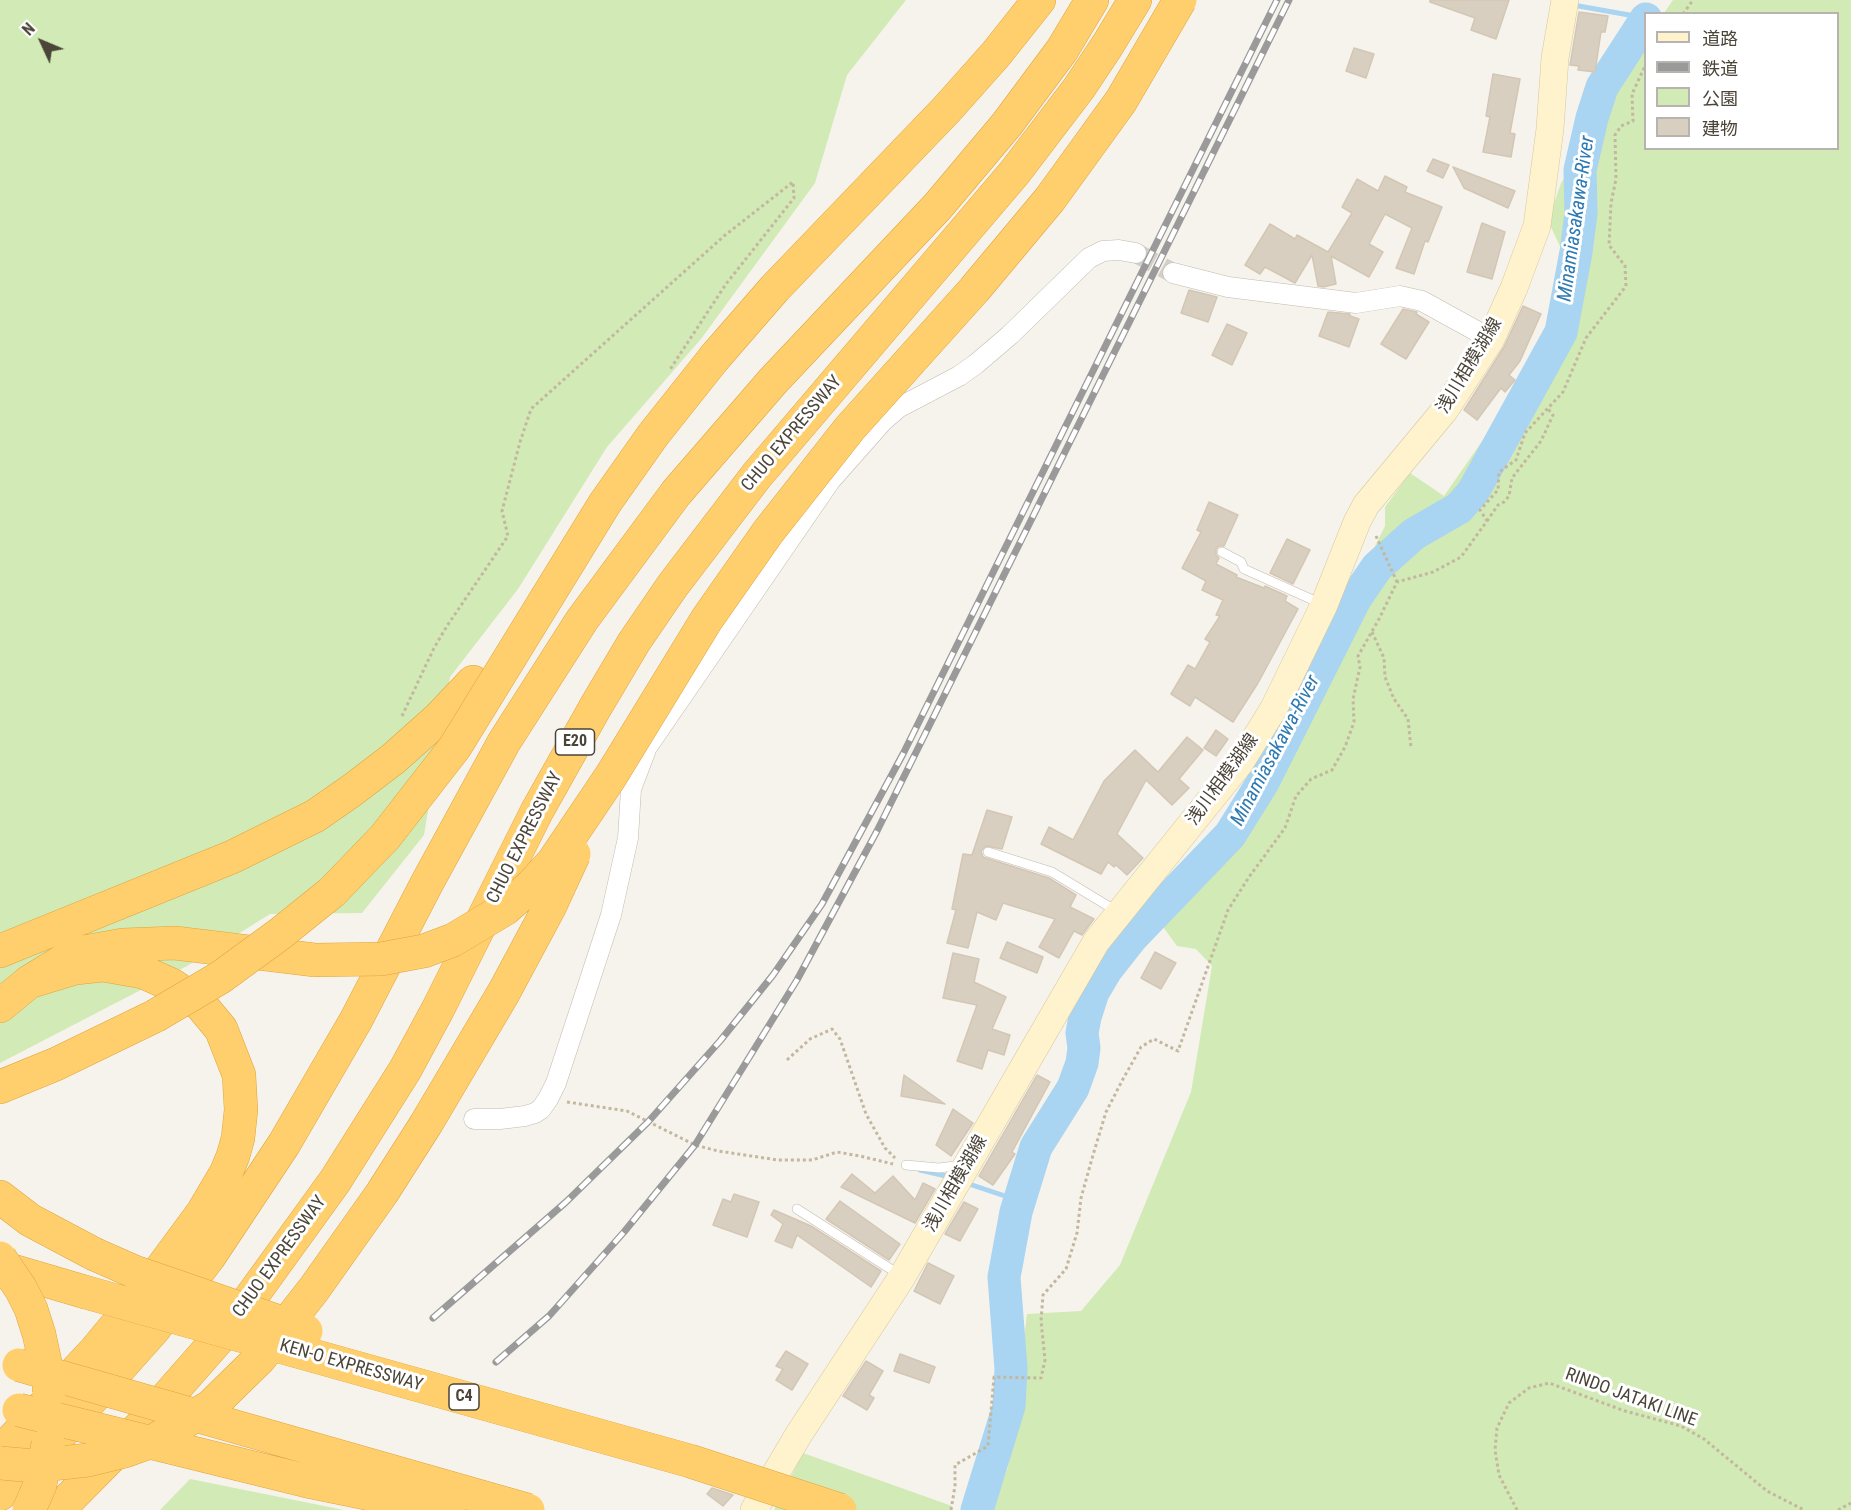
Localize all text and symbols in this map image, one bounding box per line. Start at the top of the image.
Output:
north arrow [12,12,72,72]
legend [1644,12,1839,150]
text: N [18,19,39,39]
text: 道路 [1702,28,1738,49]
text: 鉄道 [1702,58,1738,79]
text: 公園 [1702,88,1738,109]
text: 建物 [1702,118,1738,139]
water label: Minamiasakawa-River [1553,135,1601,303]
street label: 浅川相模湖線 [1433,314,1507,418]
street label: CHUO EXPRESSWAY [737,372,847,496]
water label: Minamiasakawa-River [1226,672,1326,830]
road number: E20 [556,729,594,755]
street label: 浅川相模湖線 [1183,730,1263,830]
street label: CHUO EXPRESSWAY [483,769,567,907]
street label: 浅川相模湖線 [920,1132,992,1236]
street label: CHUO EXPRESSWAY [229,1192,331,1322]
street label: KEN-O EXPRESSWAY [277,1335,425,1397]
street label: RINDO JATAKI LINE [1562,1364,1700,1432]
road number: C4 [449,1384,479,1410]

